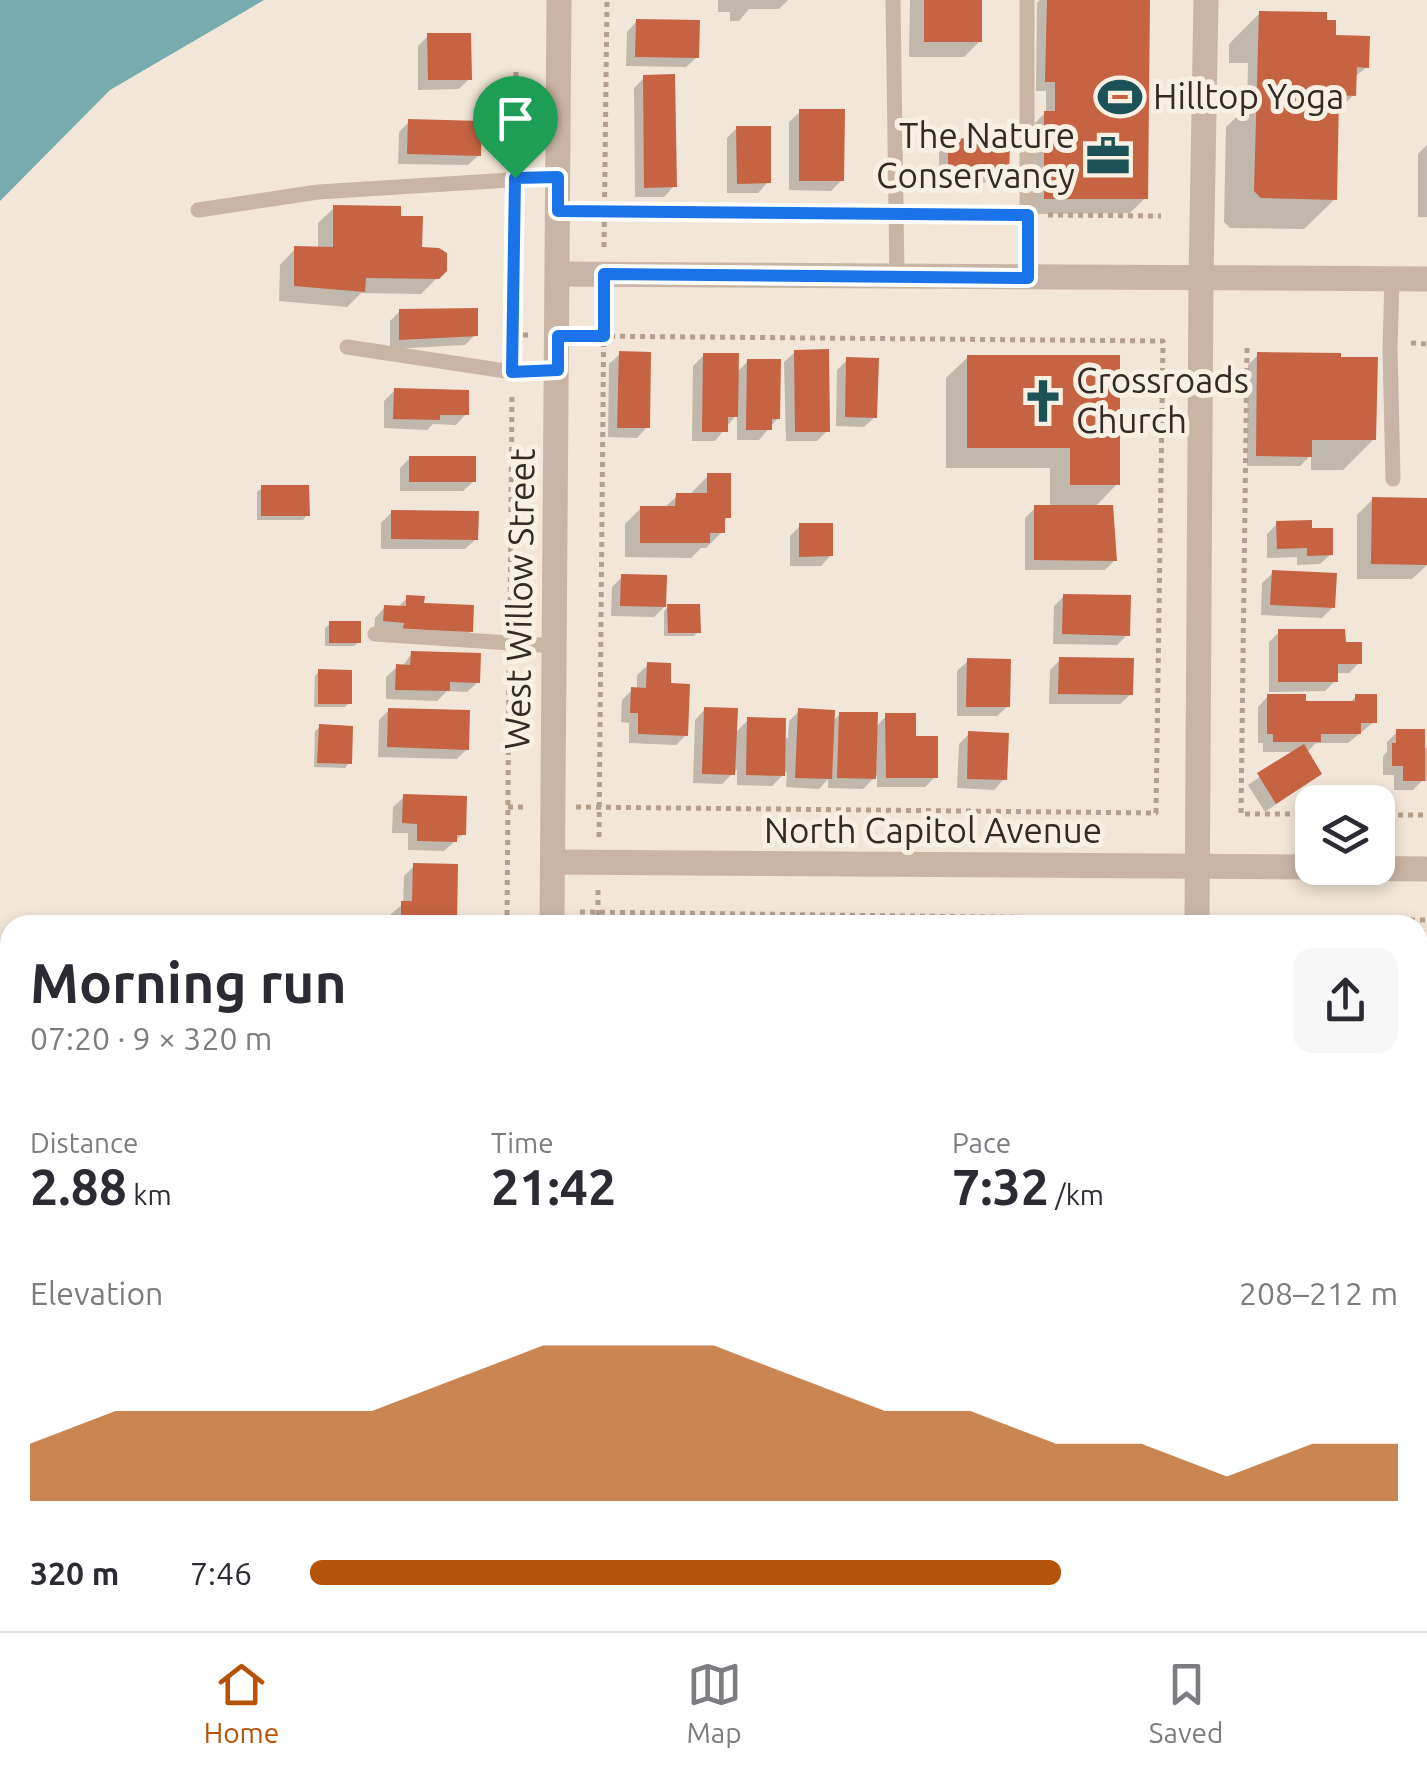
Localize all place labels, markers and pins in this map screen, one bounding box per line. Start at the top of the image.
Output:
sports icon: Hilltop Yoga [1096,73,1144,121]
pin [473,76,558,179]
place label: Hilltop Yoga [1153,76,1344,116]
place label: The Nature Conservancy [876,115,1075,195]
office icon: The Nature Conservancy [1084,132,1132,180]
place label: Crossroads Church [1076,360,1249,440]
church icon: Crossroads Church [1019,377,1067,425]

